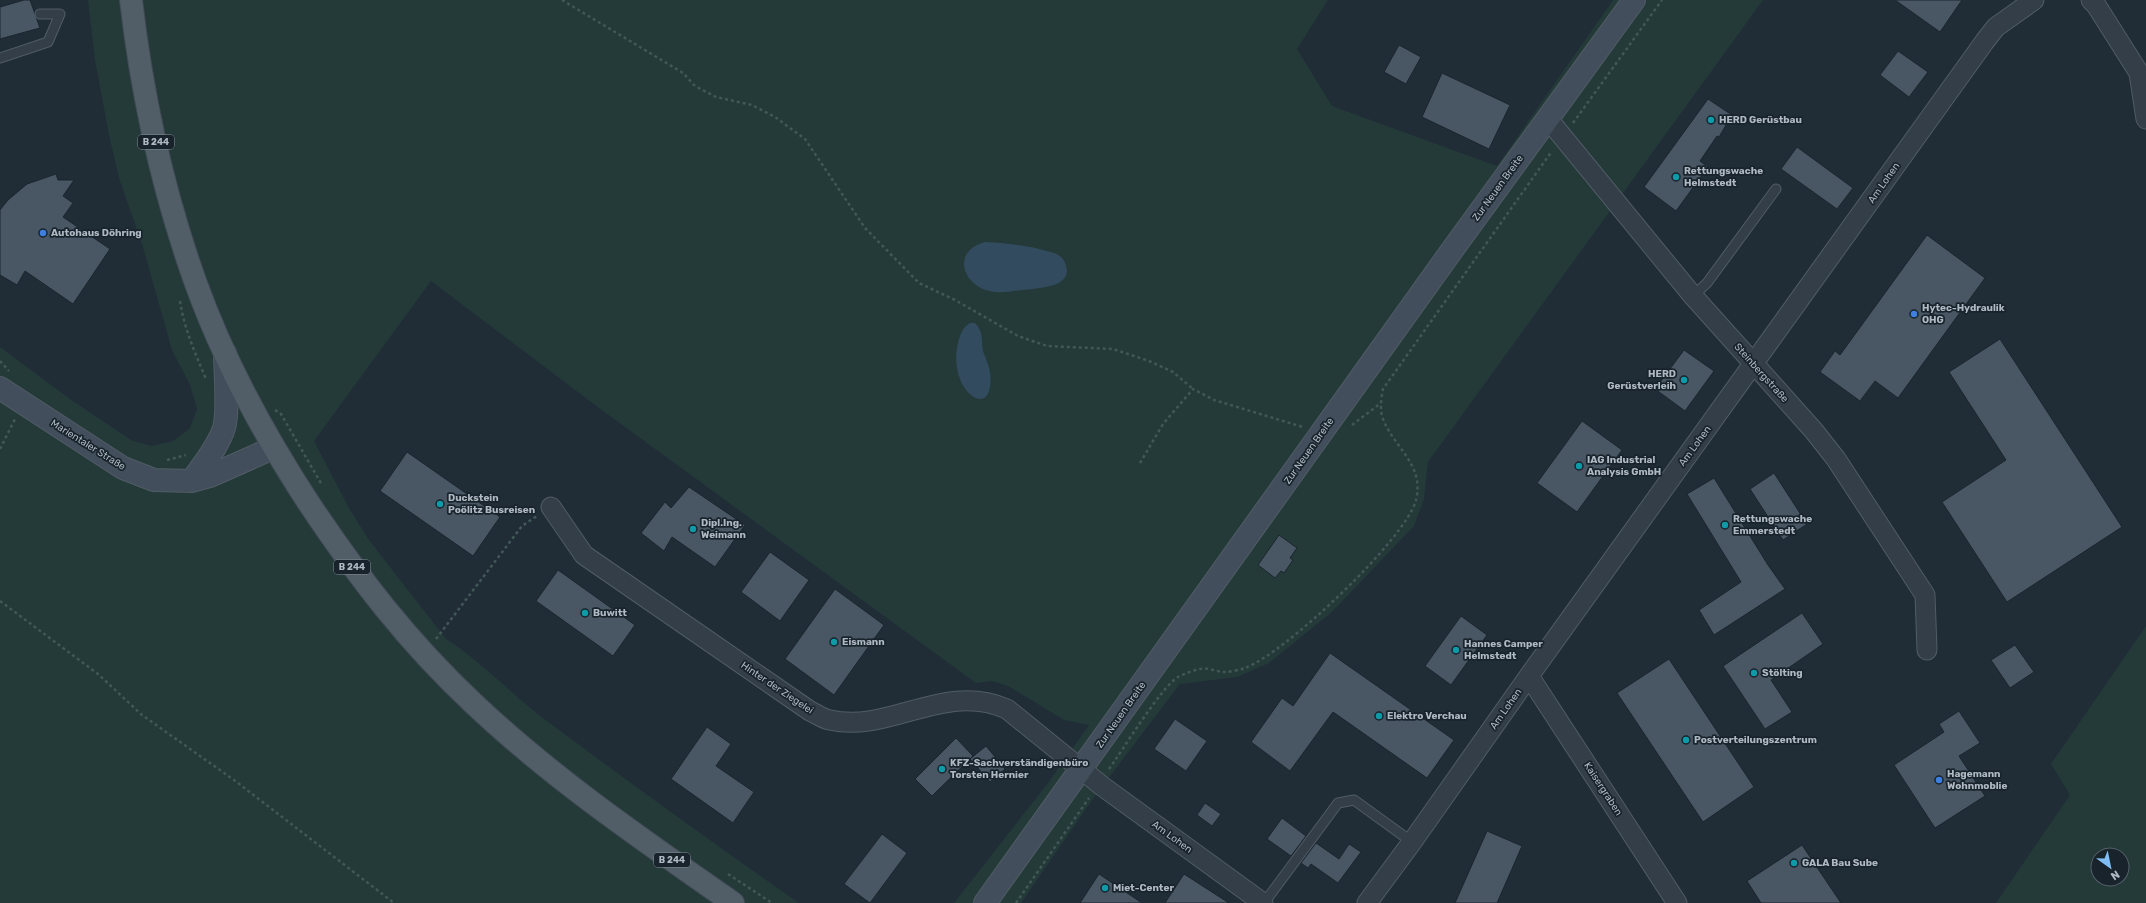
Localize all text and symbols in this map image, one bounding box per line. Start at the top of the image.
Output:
place label: HERD Gerüstbau [1719,114,1802,126]
marker: HERD Gerüstbau [1706,115,1716,125]
road number: B 244 [138,135,174,149]
street label: Zur Neuen Breite [1470,152,1526,223]
street label: Am Lohen [1866,160,1902,206]
place label: Rettungswache Helmstedt [1684,165,1763,189]
marker: Rettungswache Helmstedt [1671,172,1681,182]
place label: Autohaus Döhring [51,227,142,239]
marker: Autohaus Döhring [38,228,48,238]
place label: Hytec-Hydraulik OHG [1922,302,2005,326]
marker: Hytec-Hydraulik OHG [1909,309,1919,319]
street label: Steinbergstraße [1731,341,1791,405]
place label: HERD Gerüstverleih [1607,368,1676,392]
marker: HERD Gerüstverleih [1679,375,1689,385]
street label: Zur Neuen Breite [1282,415,1337,487]
street label: Marientaler Straße [49,417,128,473]
street label: Am Lohen [1676,423,1714,469]
place label: IAG Industrial Analysis GmbH [1587,454,1661,478]
marker: IAG Industrial Analysis GmbH [1574,461,1584,471]
place label: Duckstein Poölitz Busreisen [448,492,535,516]
marker: Duckstein Poölitz Busreisen [435,499,445,509]
place label: Rettungswache Emmerstedt [1733,513,1812,537]
place label: Dipl.Ing. Weimann [701,517,746,541]
marker: Rettungswache Emmerstedt [1720,520,1730,530]
marker: Dipl.Ing. Weimann [688,524,698,534]
road number: B 244 [334,560,370,574]
place label: Buwitt [593,607,627,619]
marker: Buwitt [580,608,590,618]
place label: Eismann [842,636,885,648]
marker: Eismann [829,637,839,647]
place label: Hannes Camper Helmstedt [1464,638,1543,662]
marker: Hannes Camper Helmstedt [1451,645,1461,655]
street label: Hinter der Ziegelei [739,659,815,717]
place label: Stölting [1762,667,1803,679]
marker: Stölting [1749,668,1759,678]
street label: Zur Neuen Breite [1094,679,1149,751]
street label: Am Lohen [1488,686,1524,732]
place label: Elektro Verchau [1387,710,1467,722]
marker: Elektro Verchau [1374,711,1384,721]
place label: Postverteilungszentrum [1694,734,1817,746]
marker: Postverteilungszentrum [1681,735,1691,745]
place label: KFZ-Sachverständigenbüro Torsten Hernier [950,757,1088,781]
street label: Kaisergraben [1581,760,1625,818]
marker: KFZ-Sachverständigenbüro Torsten Hernier [937,764,947,774]
place label: Hagemann Wohnmoblie [1947,768,2007,792]
marker: Hagemann Wohnmoblie [1934,775,1944,785]
street label: Am Lohen [1149,818,1195,856]
north arrow [2090,847,2130,887]
road number: B 244 [654,853,690,867]
place label: GALA Bau Sube [1802,857,1878,869]
marker: GALA Bau Sube [1789,858,1799,868]
text: N [2108,867,2122,883]
place label: Miet-Center [1113,882,1174,894]
marker: Miet-Center [1100,883,1110,893]

